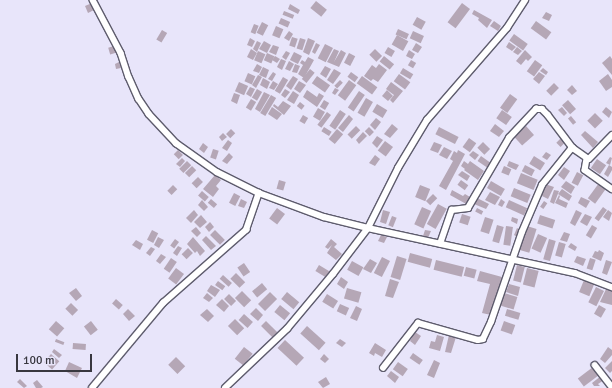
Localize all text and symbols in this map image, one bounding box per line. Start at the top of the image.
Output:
scale bar [18,346,94,372]
text: 100 m [23,353,55,368]

